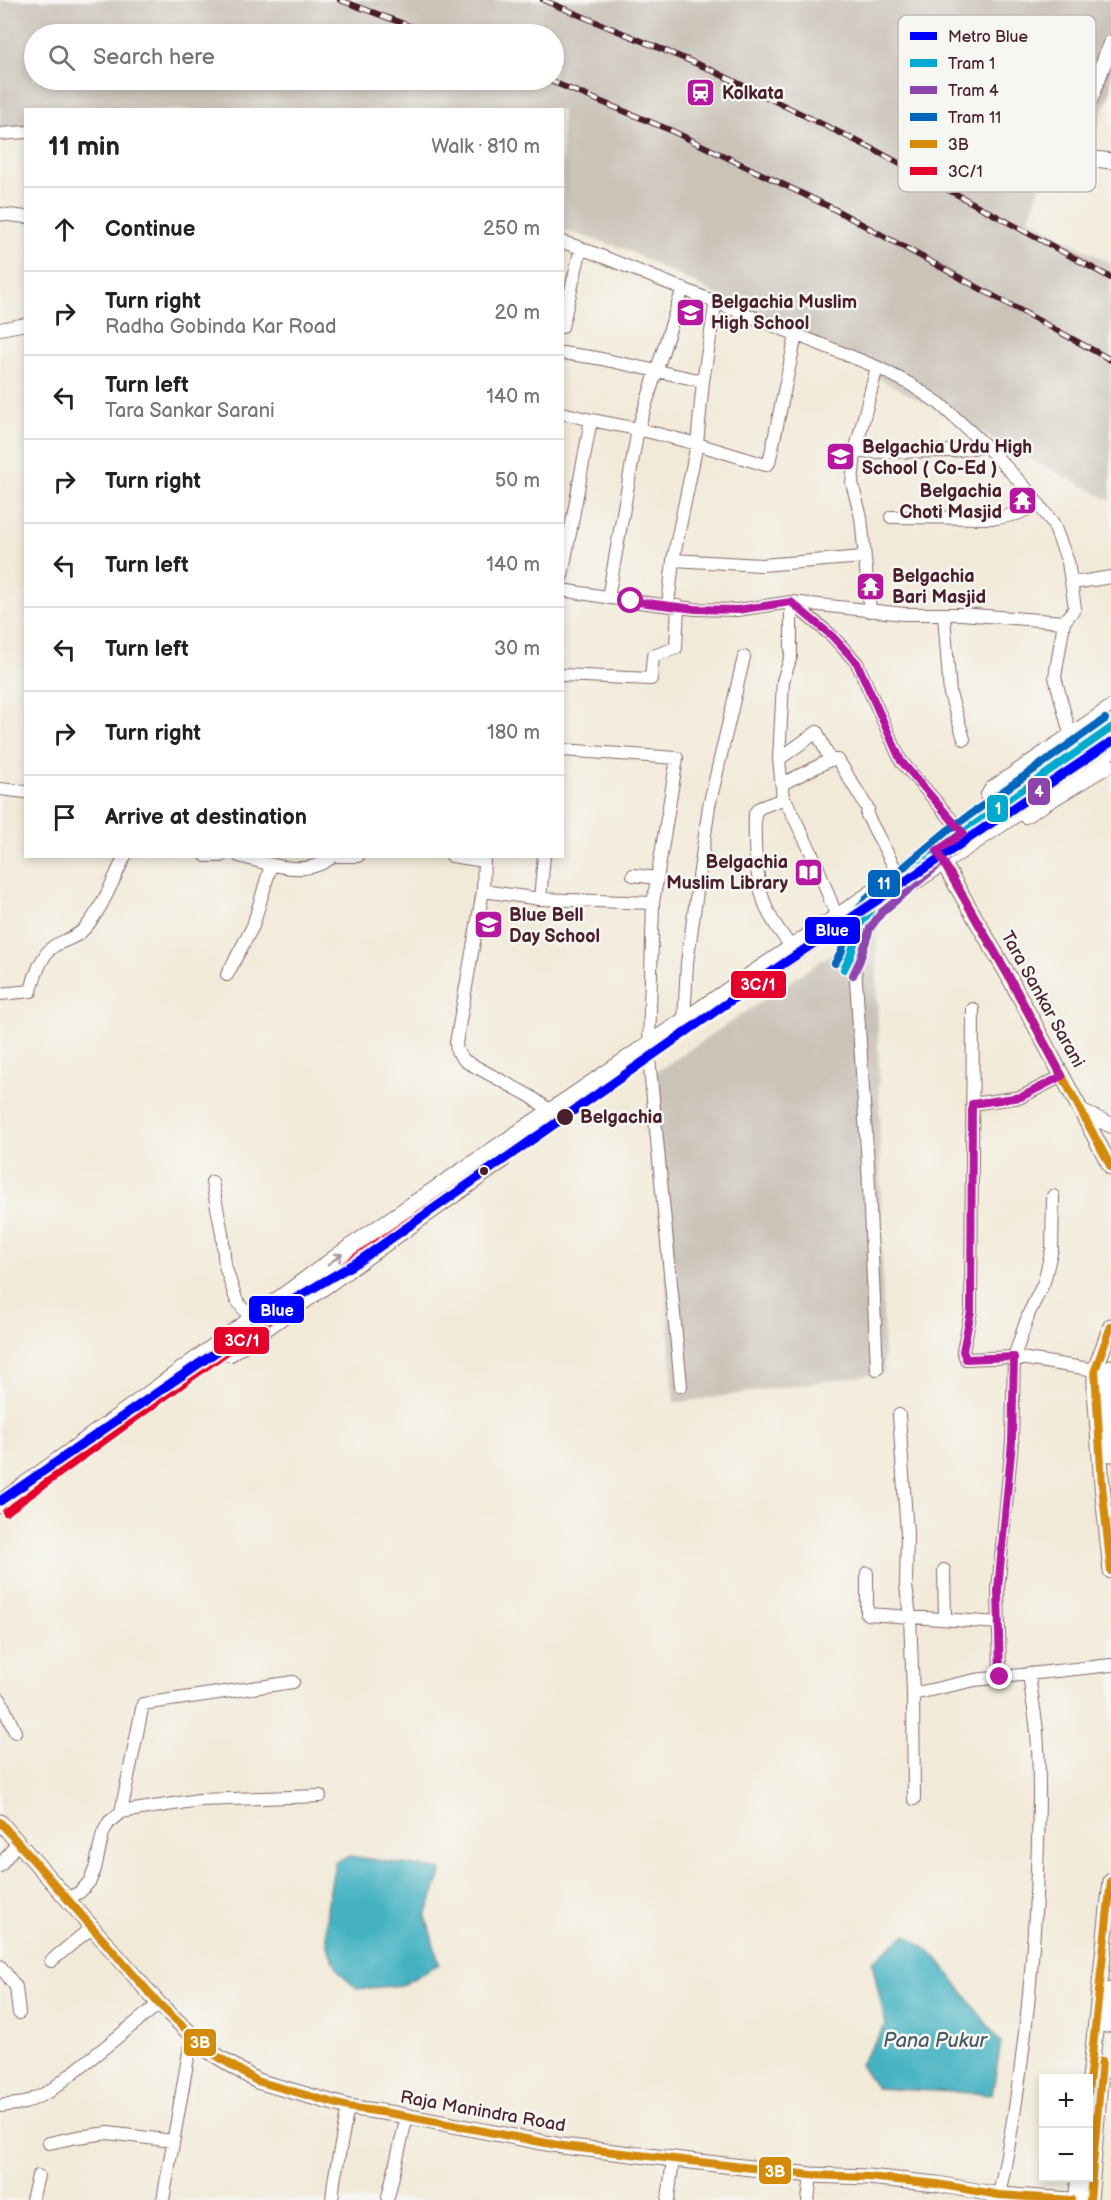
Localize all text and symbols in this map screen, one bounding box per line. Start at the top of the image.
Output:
legend [898,15,1096,192]
search box [24,24,564,90]
text: Metro Blue [948,28,1029,47]
icon: search [45,41,78,74]
text: Search here [93,44,215,71]
text: Tram 1 [948,55,995,74]
station icon: Kolkata [685,77,717,109]
text: Tram 4 [948,82,999,101]
place label: Kolkata [722,83,784,104]
text: Tram 11 [948,109,1001,128]
text: 11 min [48,132,120,163]
text: Walk · 810 m [431,135,540,159]
text: 3B [948,136,969,155]
text: 3C/1 [948,163,983,182]
icon: ahead [48,213,81,246]
text: Continue [105,216,195,243]
text: 250 m [483,217,540,241]
text: Turn right [105,288,201,315]
place label: Belgachia Muslim High School [711,292,857,334]
school or university icon: Belgachia Muslim High School [674,296,706,328]
icon: right [48,297,81,330]
text: 20 m [495,301,540,325]
text: Radha Gobinda Kar Road [105,315,337,339]
text: Turn left [105,372,189,399]
icon: left [48,381,81,414]
text: 140 m [486,385,540,409]
text: Tara Sankar Sarani [105,399,275,423]
place label: Belgachia Urdu High School ( Co-Ed ) [862,437,1032,479]
school or university icon: Belgachia Urdu High School ( Co-Ed ) [825,441,857,473]
icon: right [48,465,81,498]
text: Turn right [105,468,201,495]
text: 50 m [495,469,540,493]
place label: Belgachia Choti Masjid [899,481,1002,523]
temple icon: Belgachia Choti Masjid [1007,485,1039,517]
icon: left [48,549,81,582]
text: Turn left [105,552,189,579]
text: 140 m [486,553,540,577]
place label: Belgachia Bari Masjid [892,566,986,608]
temple icon: Belgachia Bari Masjid [855,570,887,602]
route start [617,587,643,613]
icon: left [48,633,81,666]
text: Turn left [105,636,189,663]
text: 30 m [494,637,540,661]
icon: right [48,717,81,750]
text: Turn right [105,720,201,747]
text: 180 m [487,721,540,745]
line badge: 4 [1027,777,1051,806]
text: 4 [1034,783,1044,802]
line badge: 1 [986,794,1009,823]
text: 1 [995,800,1001,819]
icon: arrive [48,801,81,834]
text: Arrive at destination [105,804,307,831]
place label: Belgachia Muslim Library [666,852,789,894]
library icon: Belgachia Muslim Library [793,856,825,888]
line badge: 11 [867,869,901,898]
text: 11 [877,875,891,894]
place label: Blue Bell Day School [509,905,600,947]
school or university icon: Blue Bell Day School [472,909,504,941]
line badge: Blue [804,916,861,945]
text: Blue [815,922,849,941]
street label: Tara Sankar Sarani [996,927,1089,1071]
line badge: 3C/1 [730,970,787,999]
text: 3C/1 [740,976,776,995]
marker: Belgachia [555,1107,575,1127]
place label: Belgachia [580,1107,663,1128]
unlabelled marker [478,1165,490,1177]
one-way arrow [327,1253,343,1265]
line badge: Blue [248,1295,305,1324]
text: Blue [260,1302,294,1321]
line badge: 3C/1 [213,1326,270,1355]
text: 3C/1 [224,1332,260,1351]
route end [986,1663,1012,1689]
line badge: 3B [183,2028,217,2057]
water label: Pana Pukur [883,2029,989,2053]
text: 3B [190,2034,210,2053]
map controls [1039,2074,1093,2182]
button: + [1039,2074,1093,2128]
street label: Raja Manindra Road [399,2087,567,2136]
button: − [1039,2128,1093,2182]
line badge: 3B [758,2156,792,2185]
text: 3B [765,2163,785,2182]

